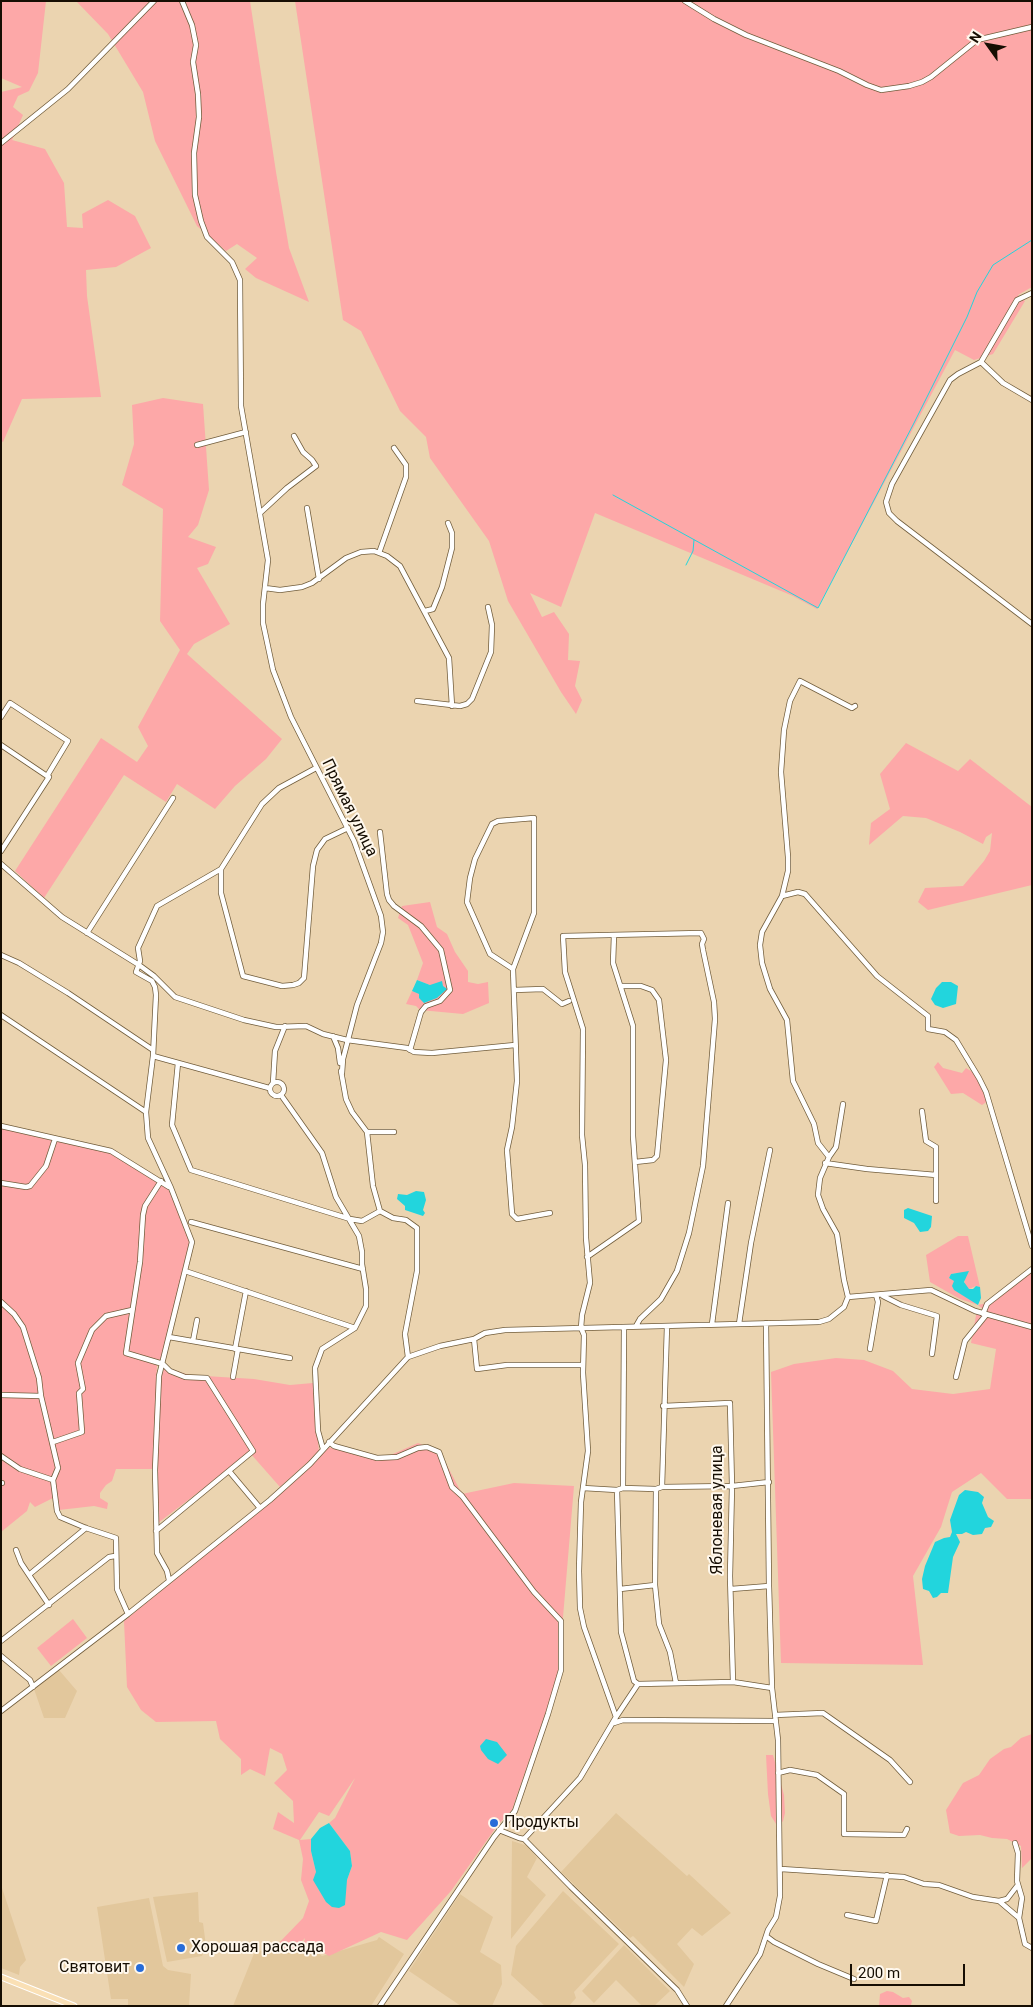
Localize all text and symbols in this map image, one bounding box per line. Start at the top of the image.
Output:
north arrow [963,20,1013,70]
text: N [966,29,985,45]
street label: Прямая улица [317,756,381,860]
street label: Яблоневая улица [708,1445,728,1575]
place label: Продукты [504,1813,579,1833]
marker: Продукты [488,1817,500,1829]
place label: Хорошая рассада [191,1938,324,1958]
marker: Хорошая рассада [175,1942,187,1954]
scale bar [853,1954,968,1986]
place label: Святовит [59,1958,130,1978]
marker: Святовит [134,1962,146,1974]
text: 200 m [858,1964,900,1982]

